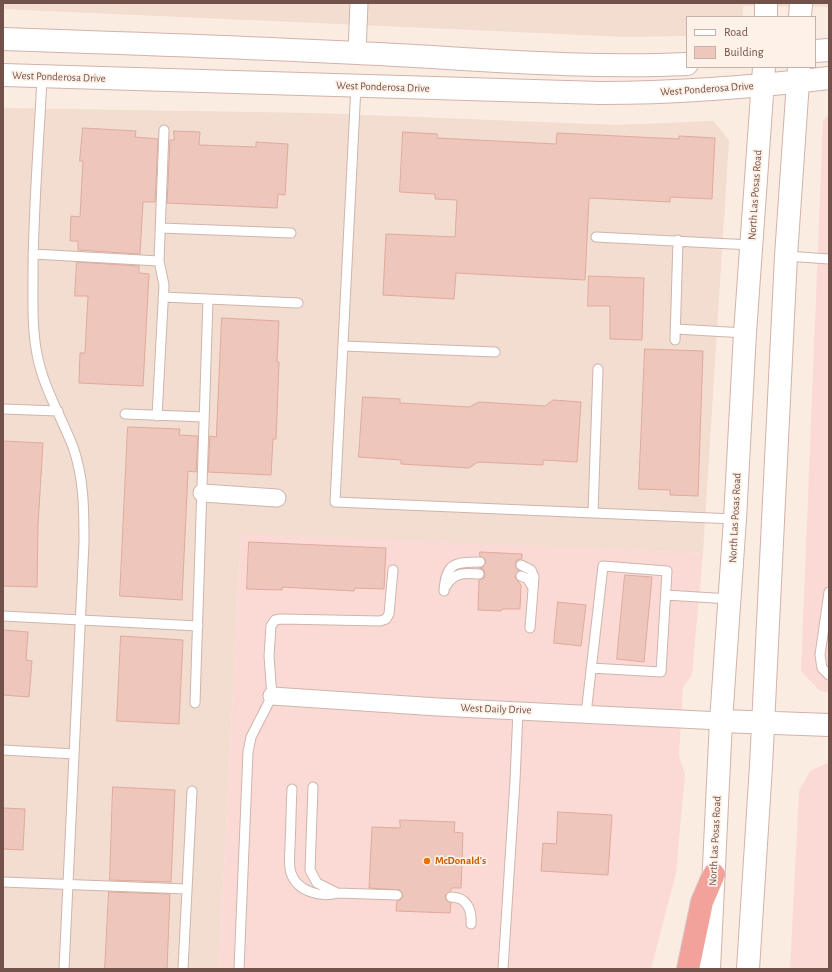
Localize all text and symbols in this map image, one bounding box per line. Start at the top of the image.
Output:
legend [686,16,816,68]
text: Road [724,26,748,38]
text: Building [724,46,764,58]
street label: West Ponderosa Drive [12,69,106,85]
street label: West Ponderosa Drive [336,79,430,95]
street label: West Ponderosa Drive [660,79,754,99]
street label: North Las Posas Road [745,150,765,240]
street label: North Las Posas Road [726,473,744,563]
street label: West Daily Drive [460,701,532,717]
street label: North Las Posas Road [706,796,724,886]
place label: McDonald's [435,854,486,868]
marker: McDonald's [422,856,432,866]

